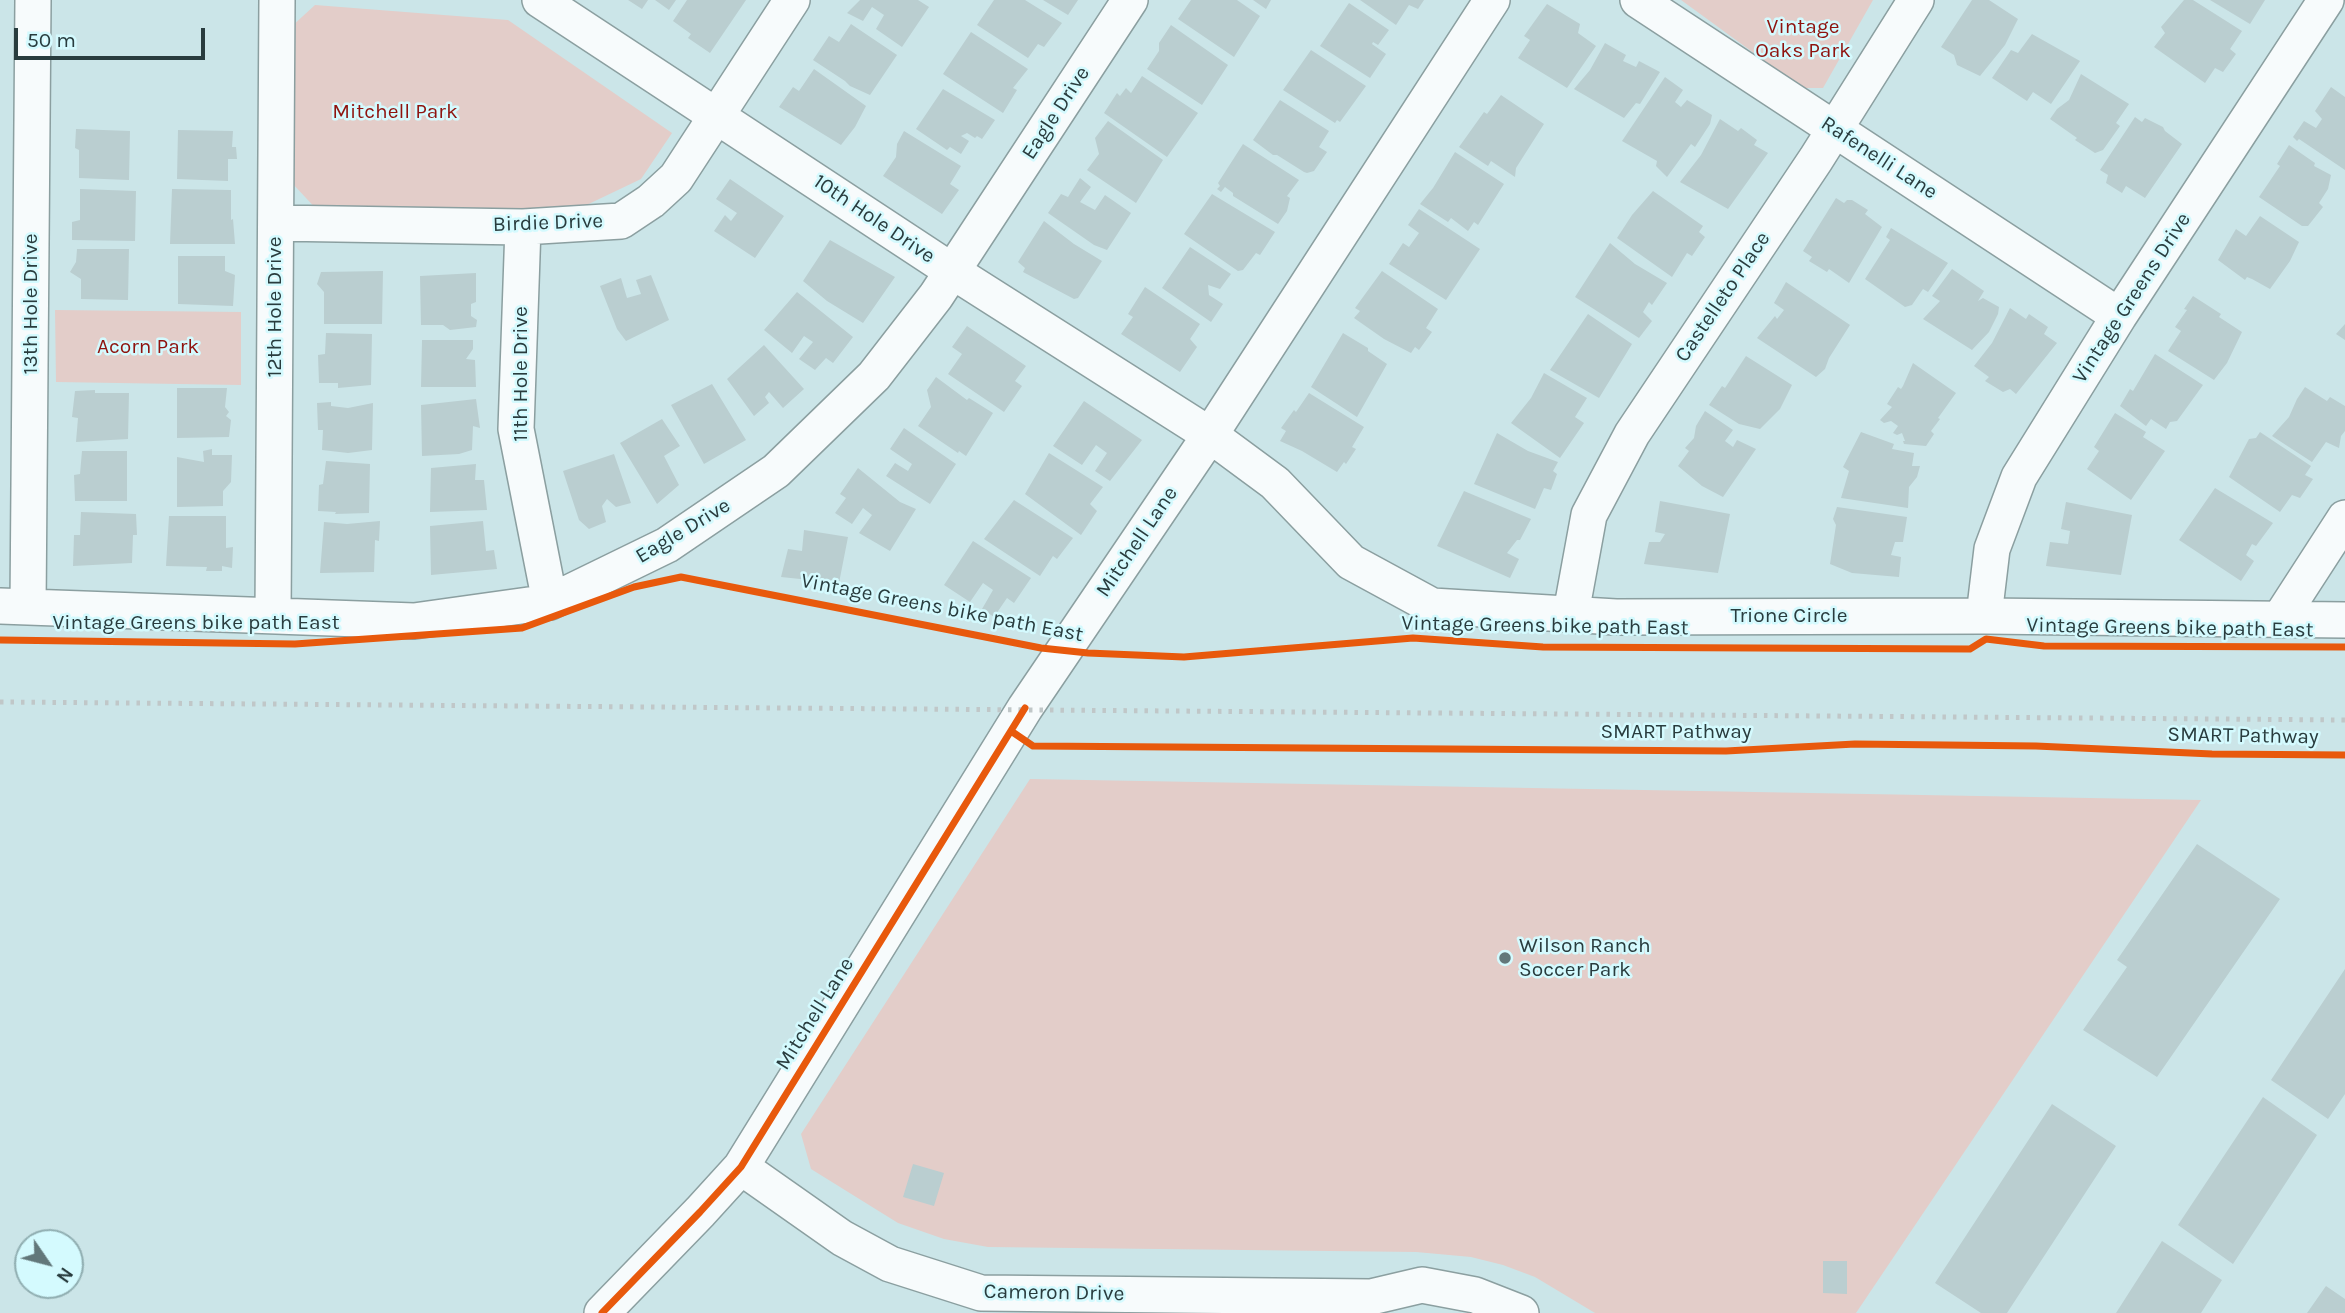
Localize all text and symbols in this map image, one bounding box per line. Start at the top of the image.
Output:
scale bar [18,14,208,58]
park label: Vintage Oaks Park [1755,14,1851,64]
text: 50 m [27,28,76,52]
street label: Eagle Drive [1017,62,1095,164]
park label: Mitchell Park [332,99,458,125]
street label: Rafenelli Lane [1816,111,1942,205]
street label: 10th Hole Drive [808,169,940,269]
street label: Birdie Drive [492,208,604,238]
street label: Vintage Greens Drive [2067,208,2197,388]
street label: Castelleto Place [1670,227,1776,367]
street label: 13th Hole Drive [18,233,44,375]
street label: 12th Hole Drive [262,237,288,377]
street label: 11th Hole Drive [508,306,534,442]
park label: Acorn Park [97,334,199,360]
street label: Mitchell Lane [1091,482,1183,602]
street label: Eagle Drive [631,493,735,569]
street label: Vintage Greens bike path East [799,568,1085,648]
street label: Trione Circle [1731,603,1847,629]
street label: Vintage Greens bike path East [52,610,340,636]
street label: Vintage Greens bike path East [1401,611,1689,641]
street label: Vintage Greens bike path East [2026,613,2314,643]
street label: SMART Pathway [1600,719,1752,745]
street label: SMART Pathway [2167,722,2319,750]
place label: Wilson Ranch Soccer Park [1519,933,1651,983]
marker: Wilson Ranch Soccer Park [1497,950,1513,966]
street label: Mitchell Lane [770,953,860,1075]
north arrow [14,1229,84,1299]
text: N [52,1263,77,1287]
street label: Cameron Drive [983,1279,1125,1307]

